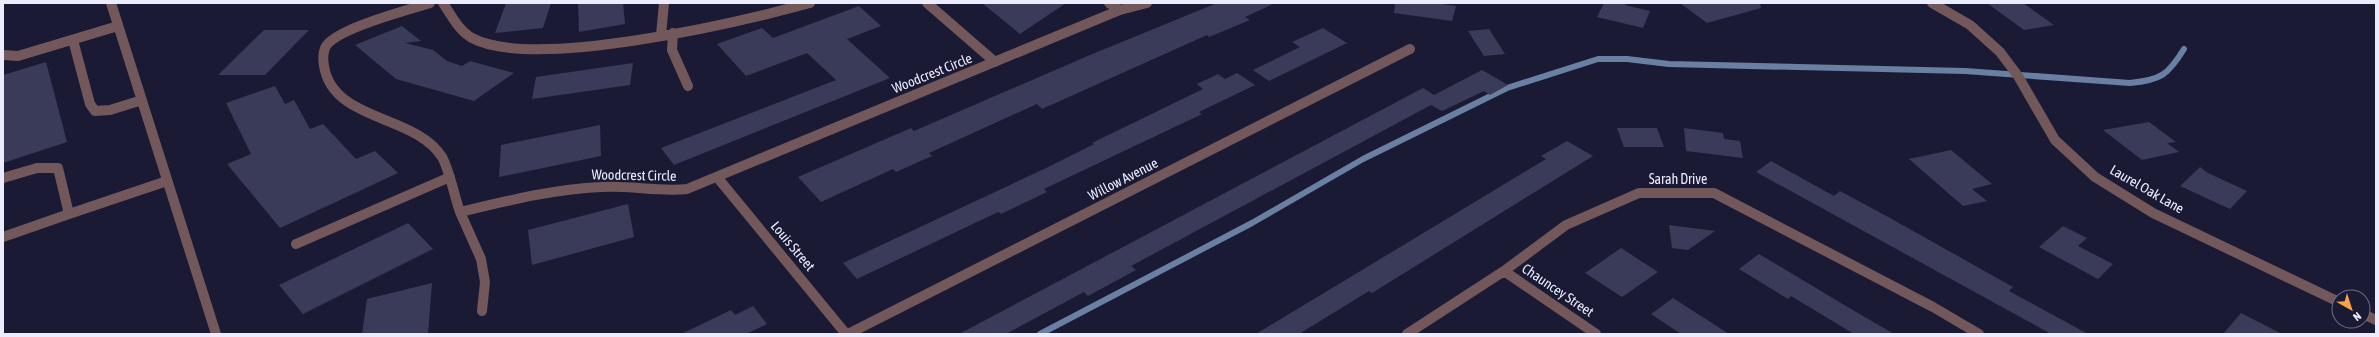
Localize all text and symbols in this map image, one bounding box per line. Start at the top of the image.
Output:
street label: Woodcrest Circle [890,50,974,96]
street label: Willow Avenue [1085,155,1161,203]
street label: Laurel Oak Lane [2107,161,2187,217]
street label: Woodcrest Circle [591,166,677,184]
street label: Sarah Drive [1649,171,1707,187]
street label: Louis Street [768,218,818,274]
street label: Chauncey Street [1519,260,1597,320]
north arrow [2331,289,2371,329]
text: N [2351,310,2364,323]

